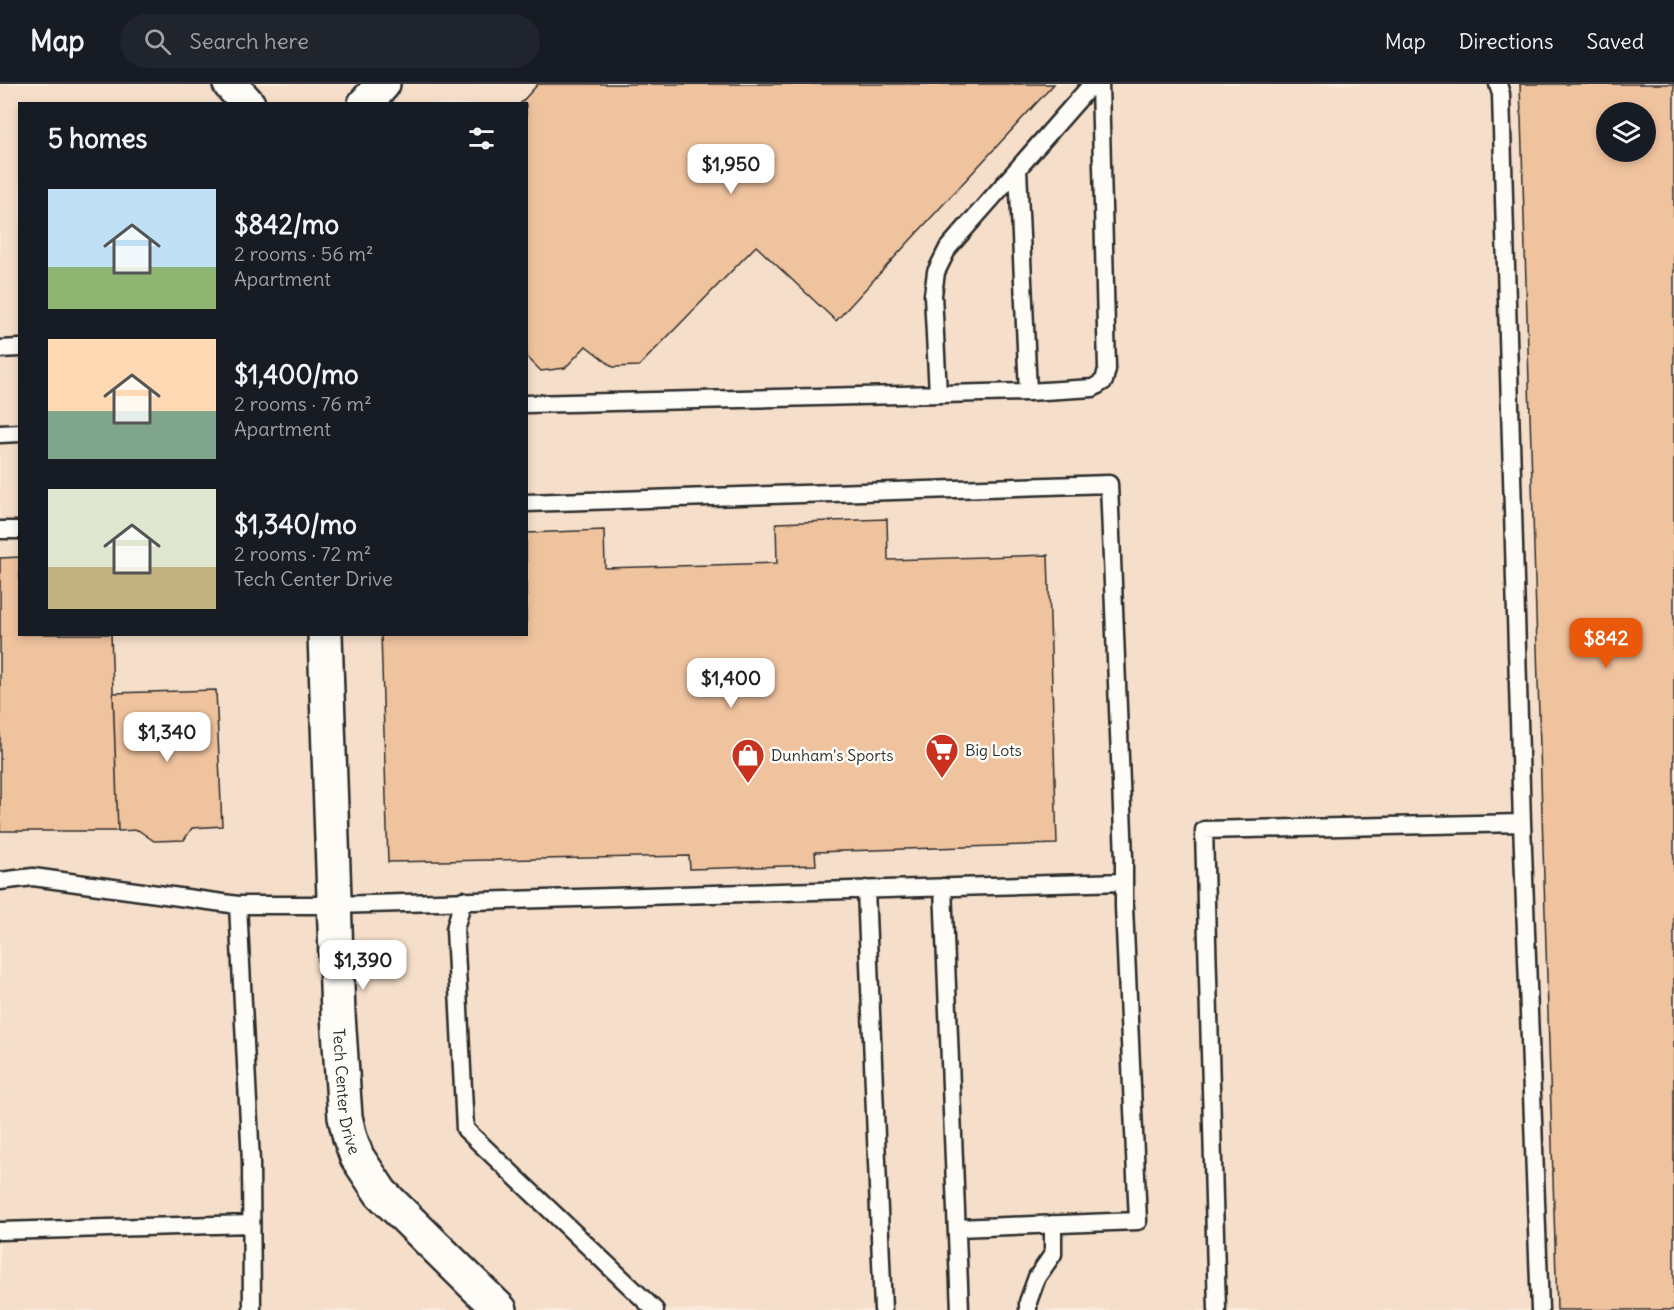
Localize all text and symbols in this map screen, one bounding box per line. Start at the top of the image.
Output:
search box [120,14,540,68]
text: Map [30,23,84,59]
icon: search [141,25,174,58]
text: Search here [189,27,309,55]
text: Map [1385,28,1426,55]
text: Directions [1459,28,1553,55]
text: Saved [1586,28,1644,55]
map controls [1596,102,1656,162]
button: layers [1596,102,1656,162]
text: 5 homes [48,122,147,155]
icon: filters [465,122,498,155]
pin: $1,950 [682,144,780,195]
text: $1,950 [701,151,761,176]
text: $842/mo [234,208,339,241]
icon: home [96,213,168,285]
text: 2 rooms · 56 m² [234,241,374,266]
text: Apartment [234,266,331,291]
text: $1,400/mo [234,358,359,391]
icon: home [96,363,168,435]
text: 2 rooms · 76 m² [234,391,372,416]
text: Apartment [234,416,331,441]
text: $1,340/mo [234,508,357,541]
icon: home [96,513,168,585]
text: 2 rooms · 72 m² [234,541,371,566]
text: Tech Center Drive [234,566,393,591]
pin: $842 [1570,618,1642,669]
text: $842 [1583,625,1629,650]
pin: $1,400 [682,658,780,709]
text: $1,400 [701,665,761,690]
pin: $1,340 [118,712,216,763]
text: $1,340 [138,719,196,744]
supermarket icon: Big Lots [924,732,960,779]
shop icon: Dunham's Sports [730,737,766,784]
place label: Big Lots [965,740,1022,760]
place label: Dunham's Sports [771,745,893,765]
pin: $1,390 [314,940,412,991]
text: $1,390 [334,947,392,972]
street label: Tech Center Drive [329,1028,365,1157]

